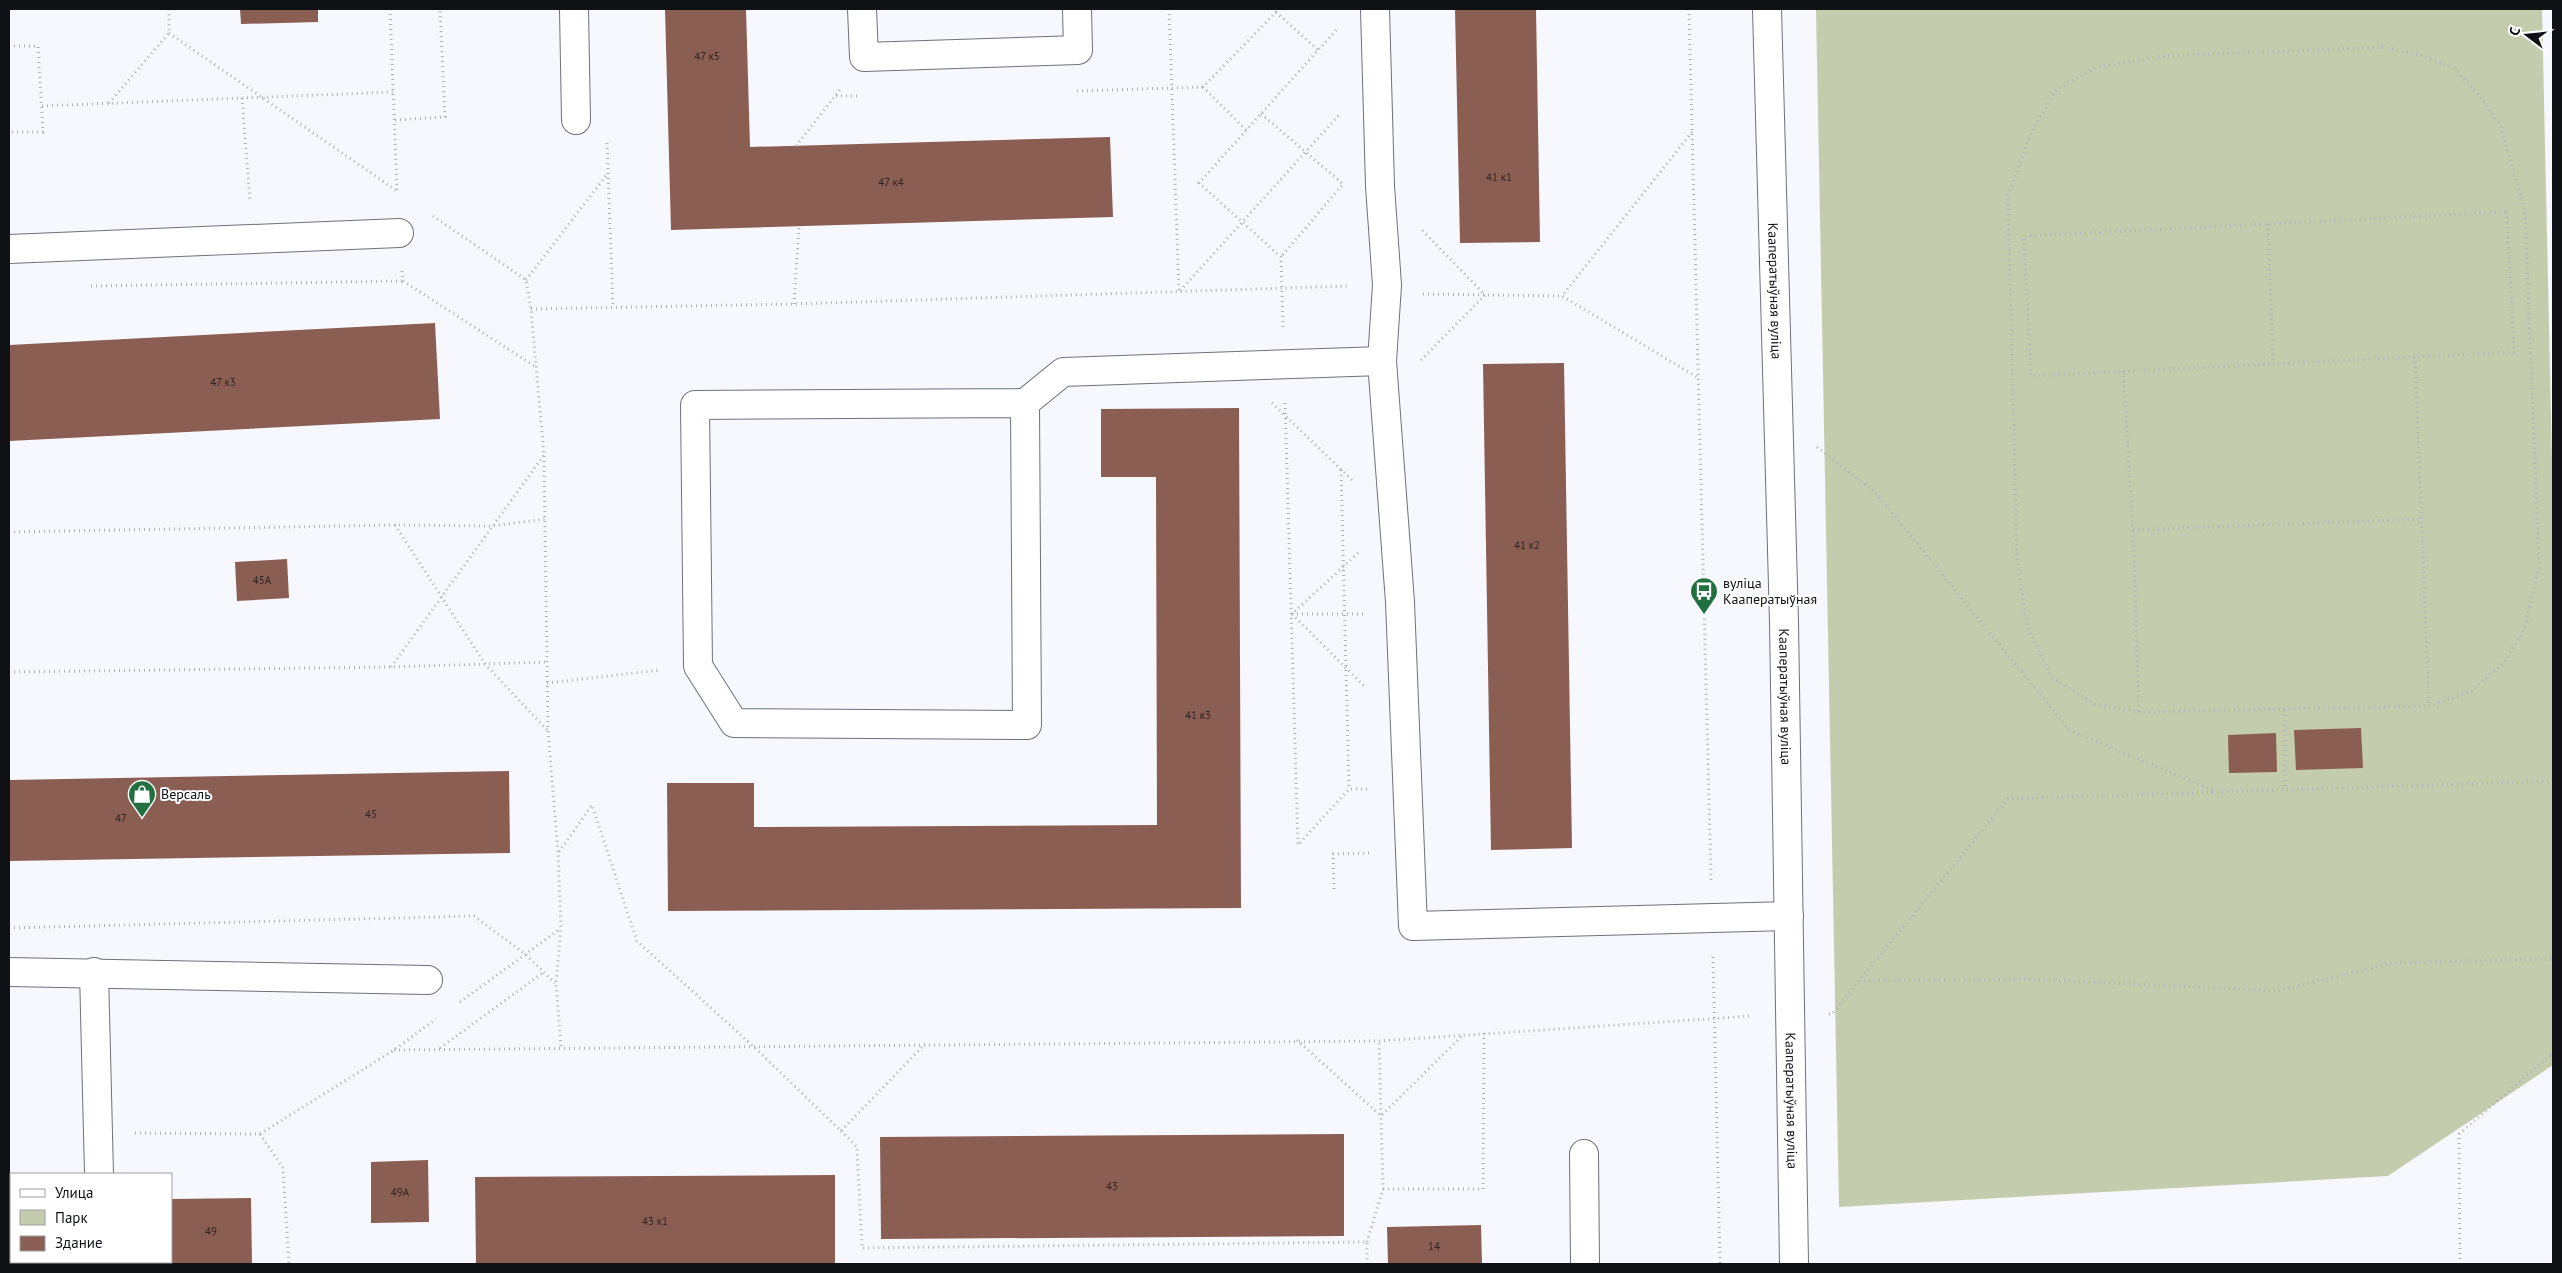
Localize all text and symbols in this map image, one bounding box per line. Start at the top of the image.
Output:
north arrow [2502,10,2552,60]
text: С [2505,25,2524,38]
house number: 47 к5 [694,49,720,63]
house number: 41 к1 [1486,170,1512,184]
house number: 47 к4 [878,175,904,189]
street label: Кааператыўная вуліца [1764,222,1786,359]
house number: 47 к3 [210,375,236,389]
house number: 41 к2 [1514,538,1540,552]
house number: 45А [253,573,272,587]
place label: вуліца Кааператыўная [1723,574,1817,608]
bus stop icon: вуліца Кааператыўная [1689,576,1719,615]
street label: Кааператыўная вуліца [1775,628,1795,765]
house number: 41 к3 [1185,708,1211,722]
shop icon: Версаль [127,779,157,818]
place label: Версаль [161,785,211,803]
house number: 45 [365,807,377,821]
house number: 47 [115,811,127,825]
street label: Кааператыўная вуліца [1781,1032,1802,1169]
legend [10,1173,172,1263]
house number: 43 [1106,1179,1118,1193]
text: Улица [55,1183,93,1202]
house number: 49А [391,1185,410,1199]
text: Парк [55,1208,88,1227]
house number: 43 к1 [642,1214,668,1228]
house number: 49 [205,1224,217,1238]
text: Здание [55,1233,103,1252]
house number: 14 [1428,1239,1440,1253]

